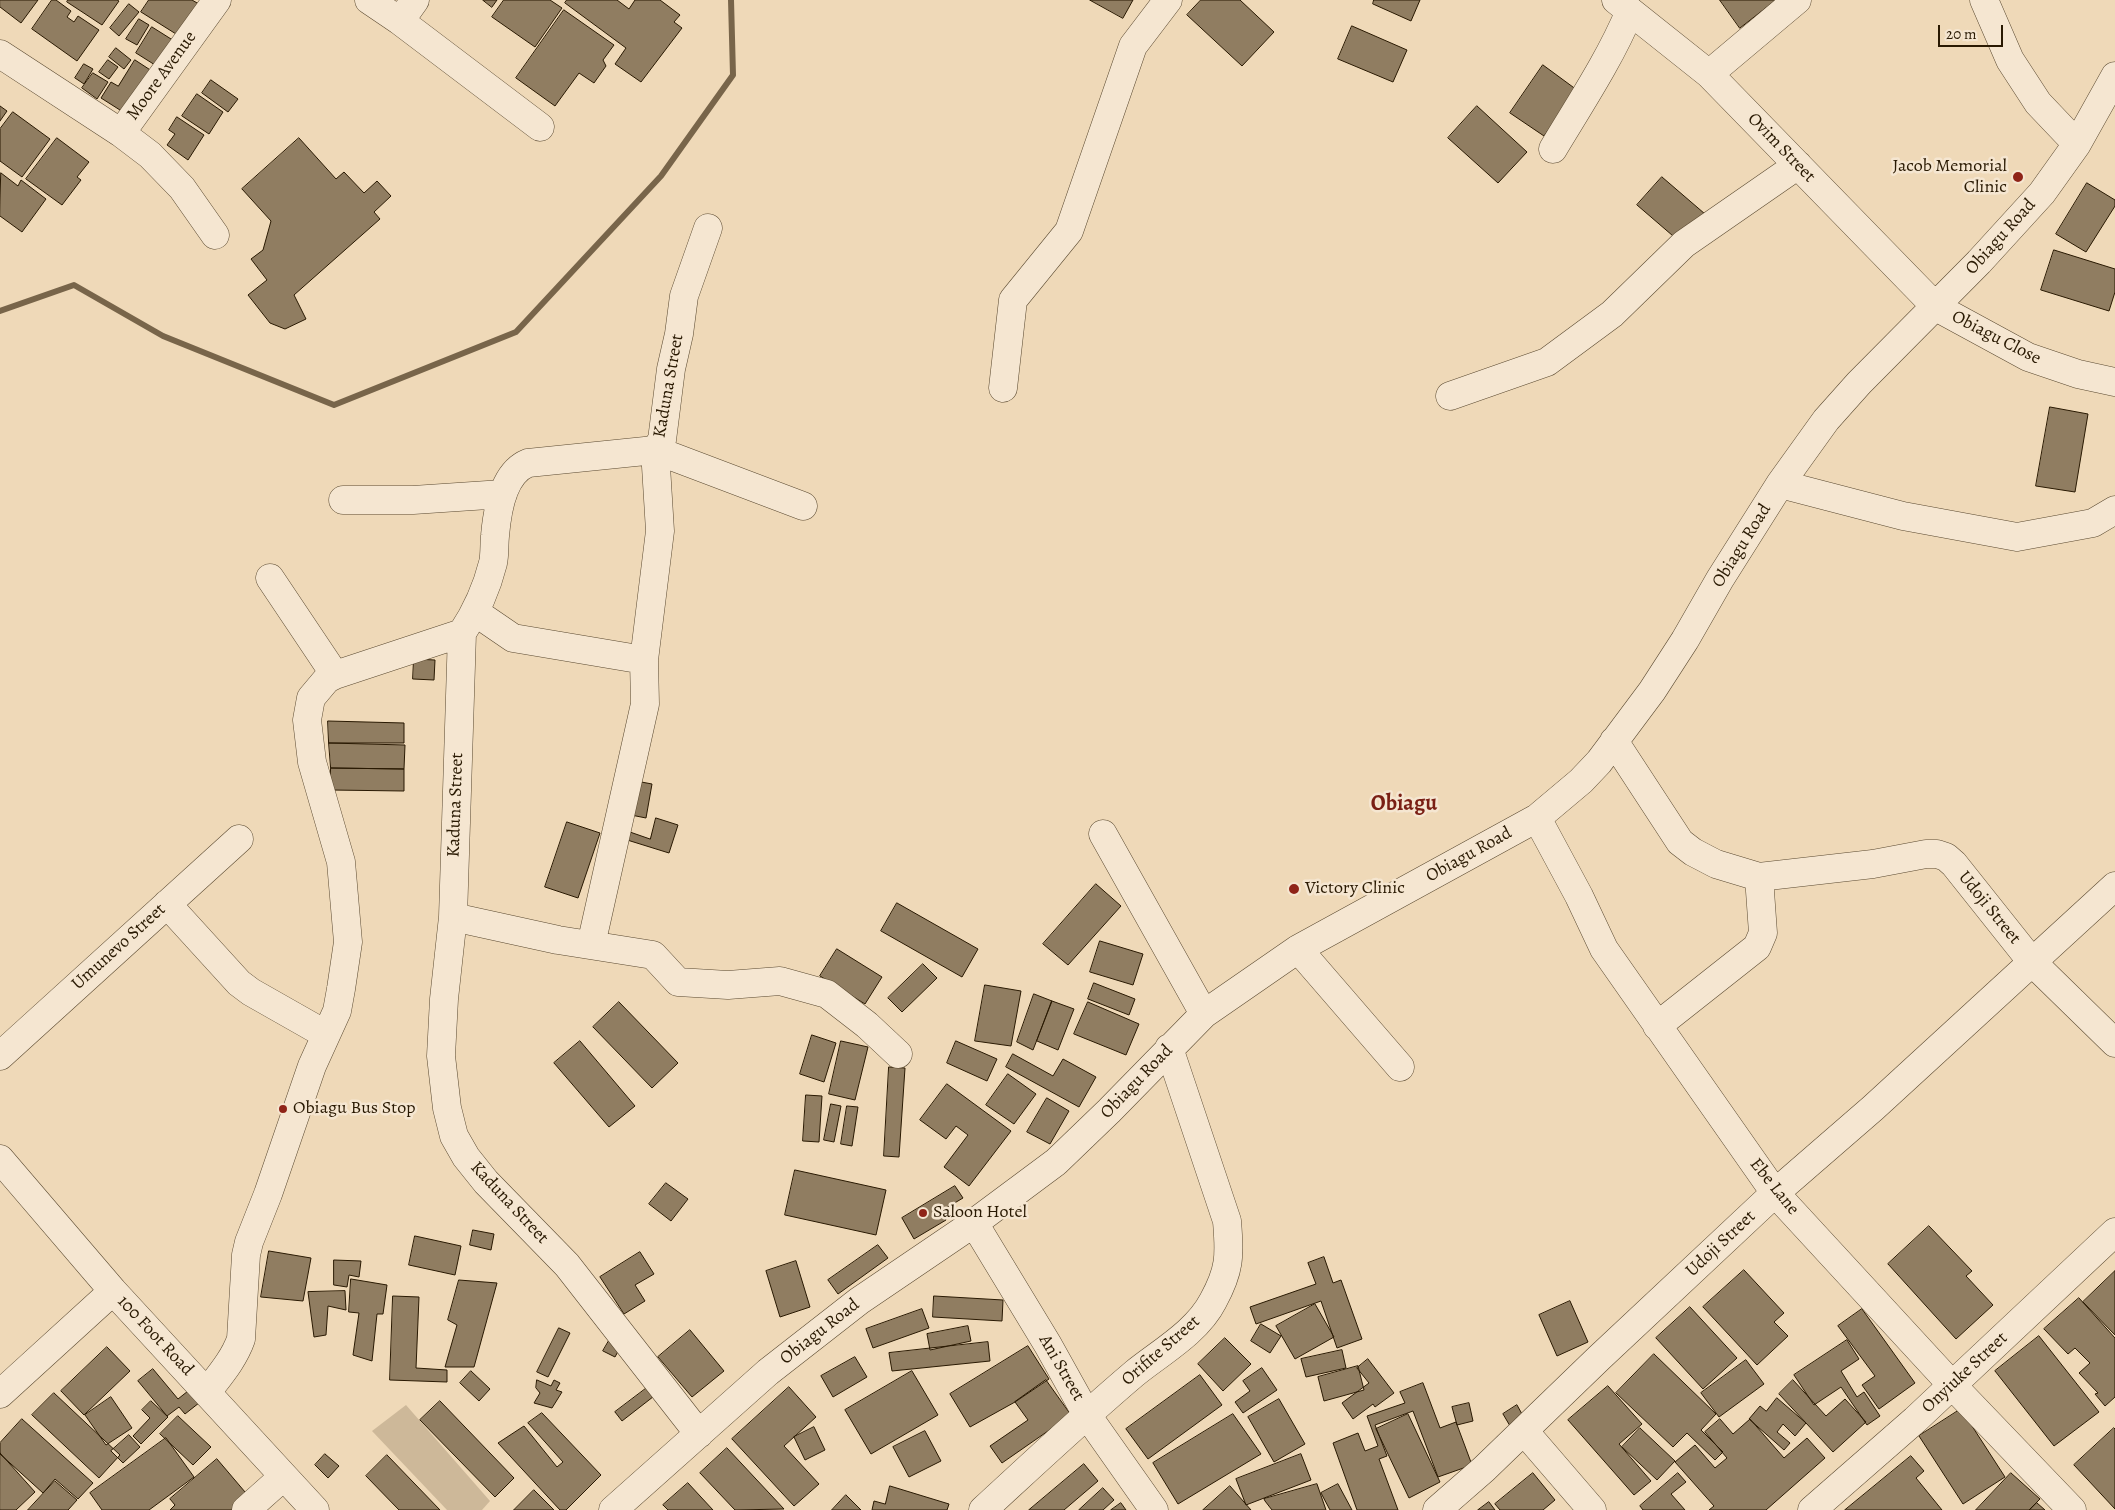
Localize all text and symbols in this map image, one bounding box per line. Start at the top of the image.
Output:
scale bar [1940,15,2005,47]
text: 20 m [1946,24,1977,44]
street label: Moore Avenue [122,27,202,125]
street label: Ovim Street [1742,109,1820,187]
place label: Jacob Memorial Clinic [1893,156,2007,198]
marker: Jacob Memorial Clinic [2011,170,2025,184]
street label: Obiagu Road [1961,195,2041,279]
street label: Obiagu Close [1948,306,2044,370]
street label: Kaduna Street [649,332,689,440]
street label: Obiagu Road [1708,500,1776,592]
street label: Kaduna Street [443,752,469,858]
district label: Obiagu [1371,792,1437,818]
street label: Obiagu Road [1422,823,1516,887]
street label: Udoji Street [1953,867,2025,949]
place label: Victory Clinic [1305,878,1405,900]
marker: Victory Clinic [1287,882,1301,896]
street label: Umunevo Street [68,899,170,995]
street label: Obiagu Road [1096,1040,1178,1124]
place label: Obiagu Bus Stop [293,1098,416,1120]
marker: Obiagu Bus Stop [277,1103,289,1115]
street label: Ebe Lane [1745,1154,1803,1220]
street label: Kaduna Street [465,1157,553,1249]
place label: Saloon Hotel [933,1202,1027,1224]
street label: Udoji Street [1682,1206,1760,1282]
marker: Saloon Hotel [917,1207,929,1219]
street label: 100 Foot Road [112,1291,198,1381]
street label: Obiagu Road [776,1294,864,1370]
street label: Orifite Street [1117,1311,1205,1391]
street label: Onyiuke Street [1918,1328,2012,1418]
street label: Ani Street [1033,1331,1089,1405]

